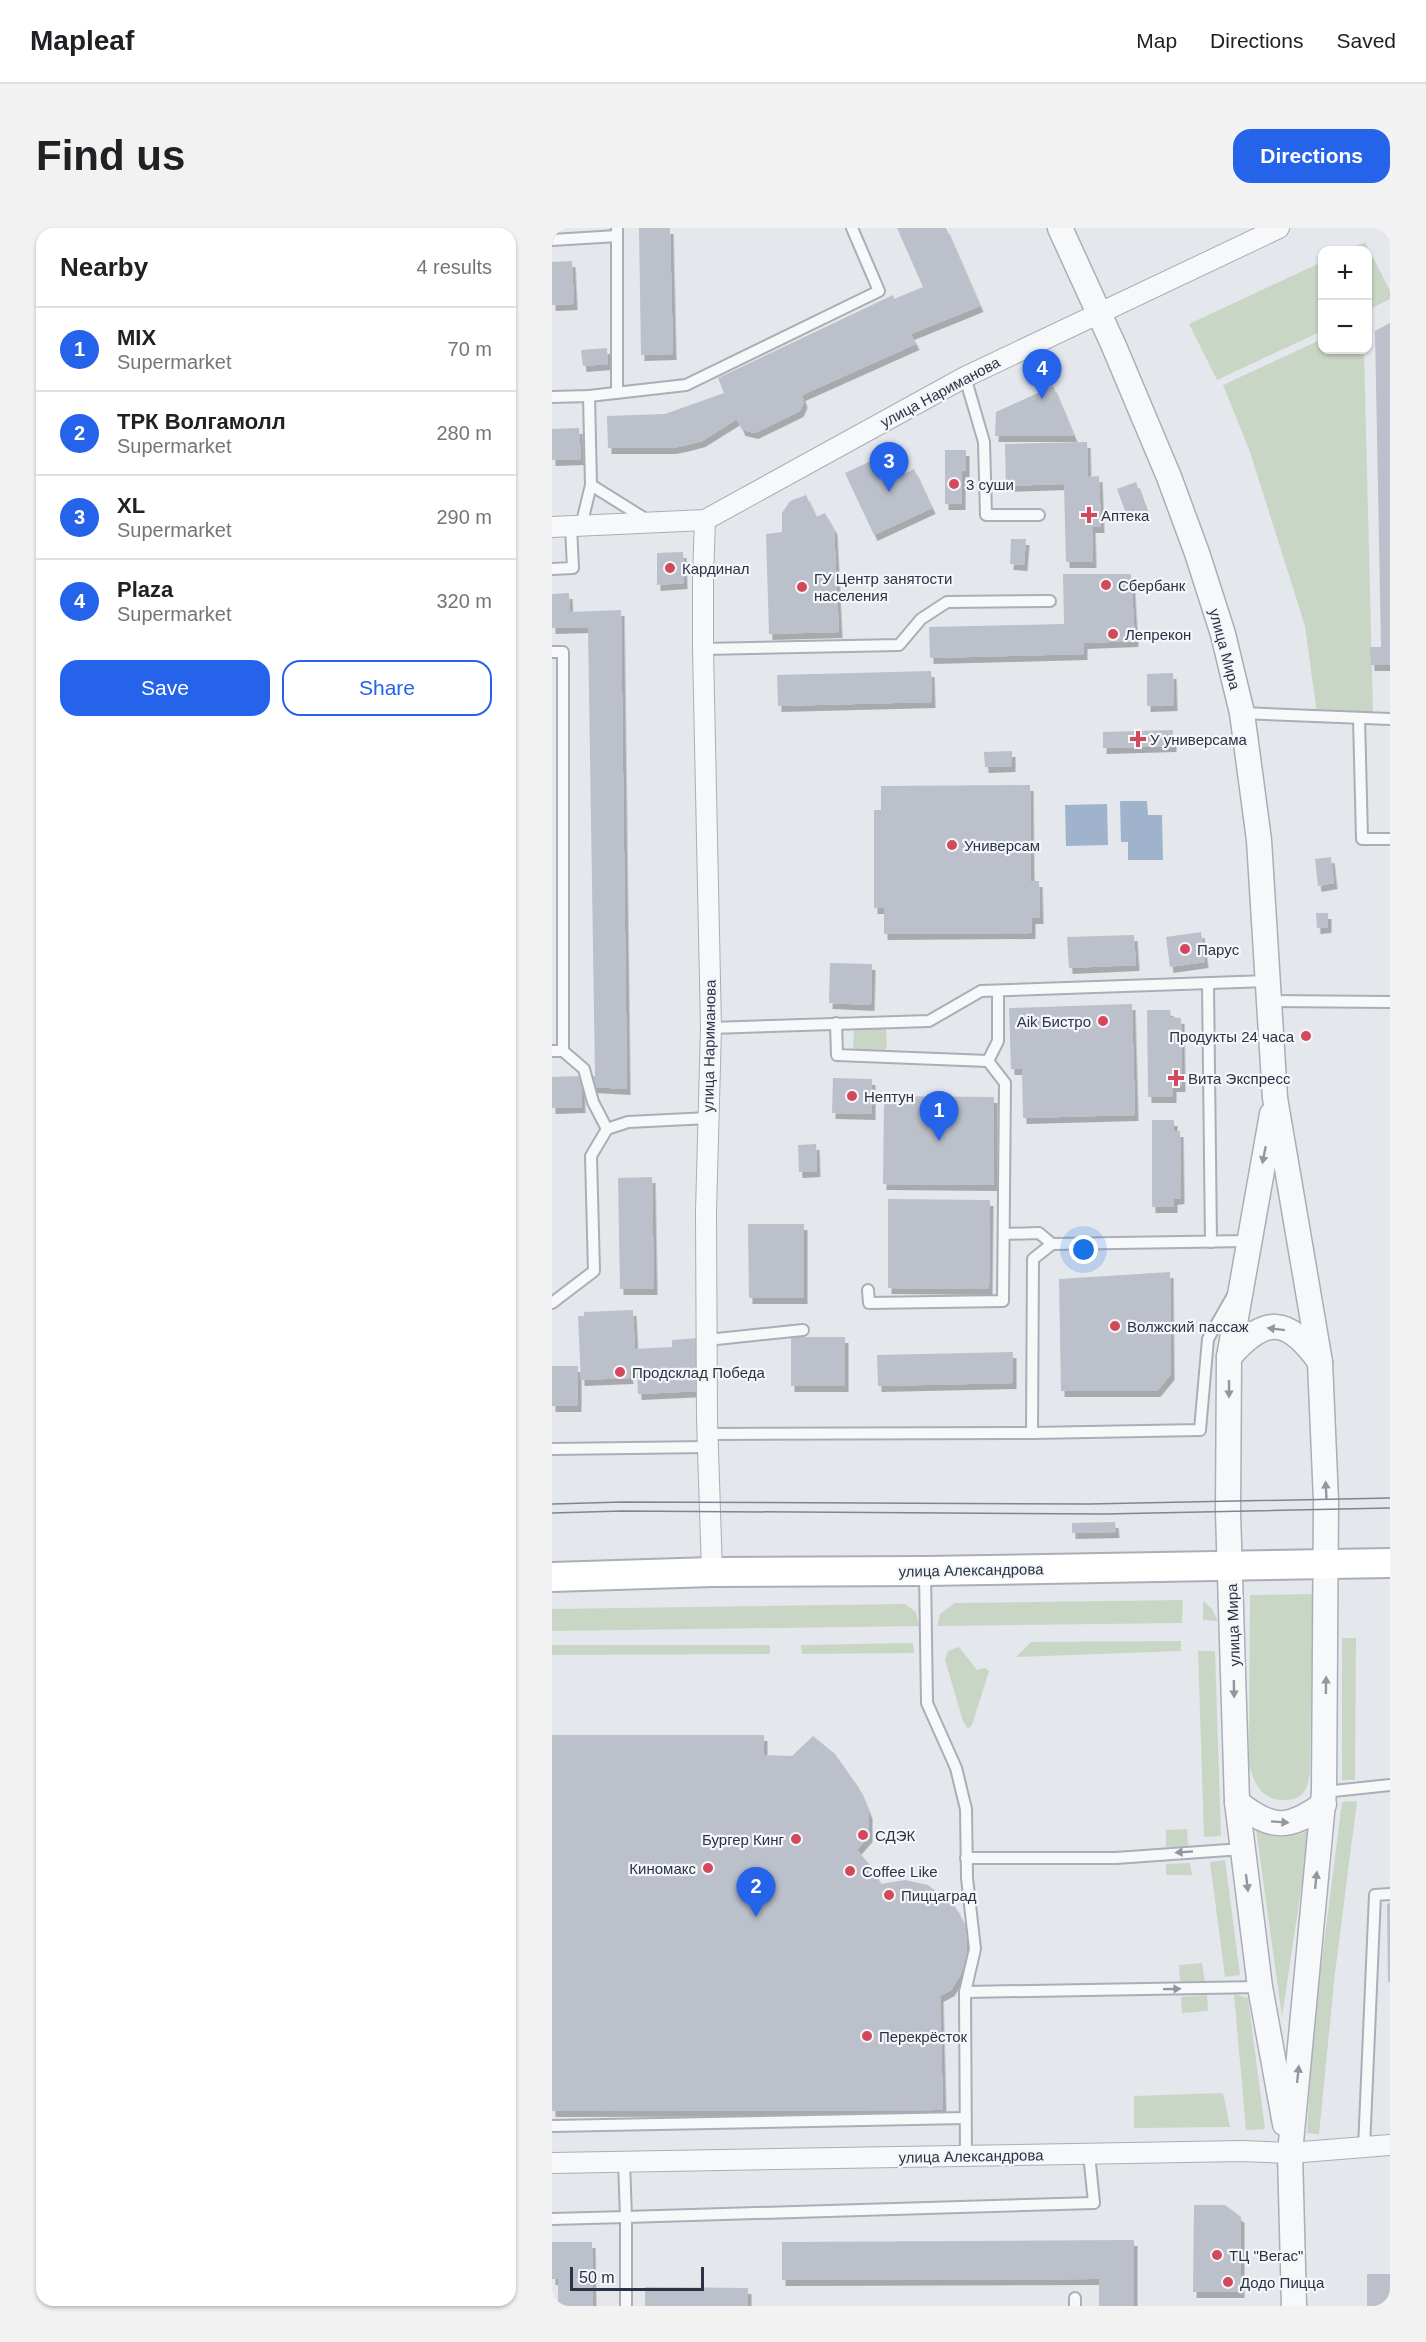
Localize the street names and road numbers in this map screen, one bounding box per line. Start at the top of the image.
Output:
street label: улица Нариманова [877,353,1003,431]
street label: улица Мира [1206,607,1244,692]
street label: улица Нариманова [699,979,719,1113]
street label: улица Александрова [898,1560,1044,1580]
street label: улица Мира [1223,1583,1243,1667]
street label: улица Александрова [898,2146,1044,2166]

